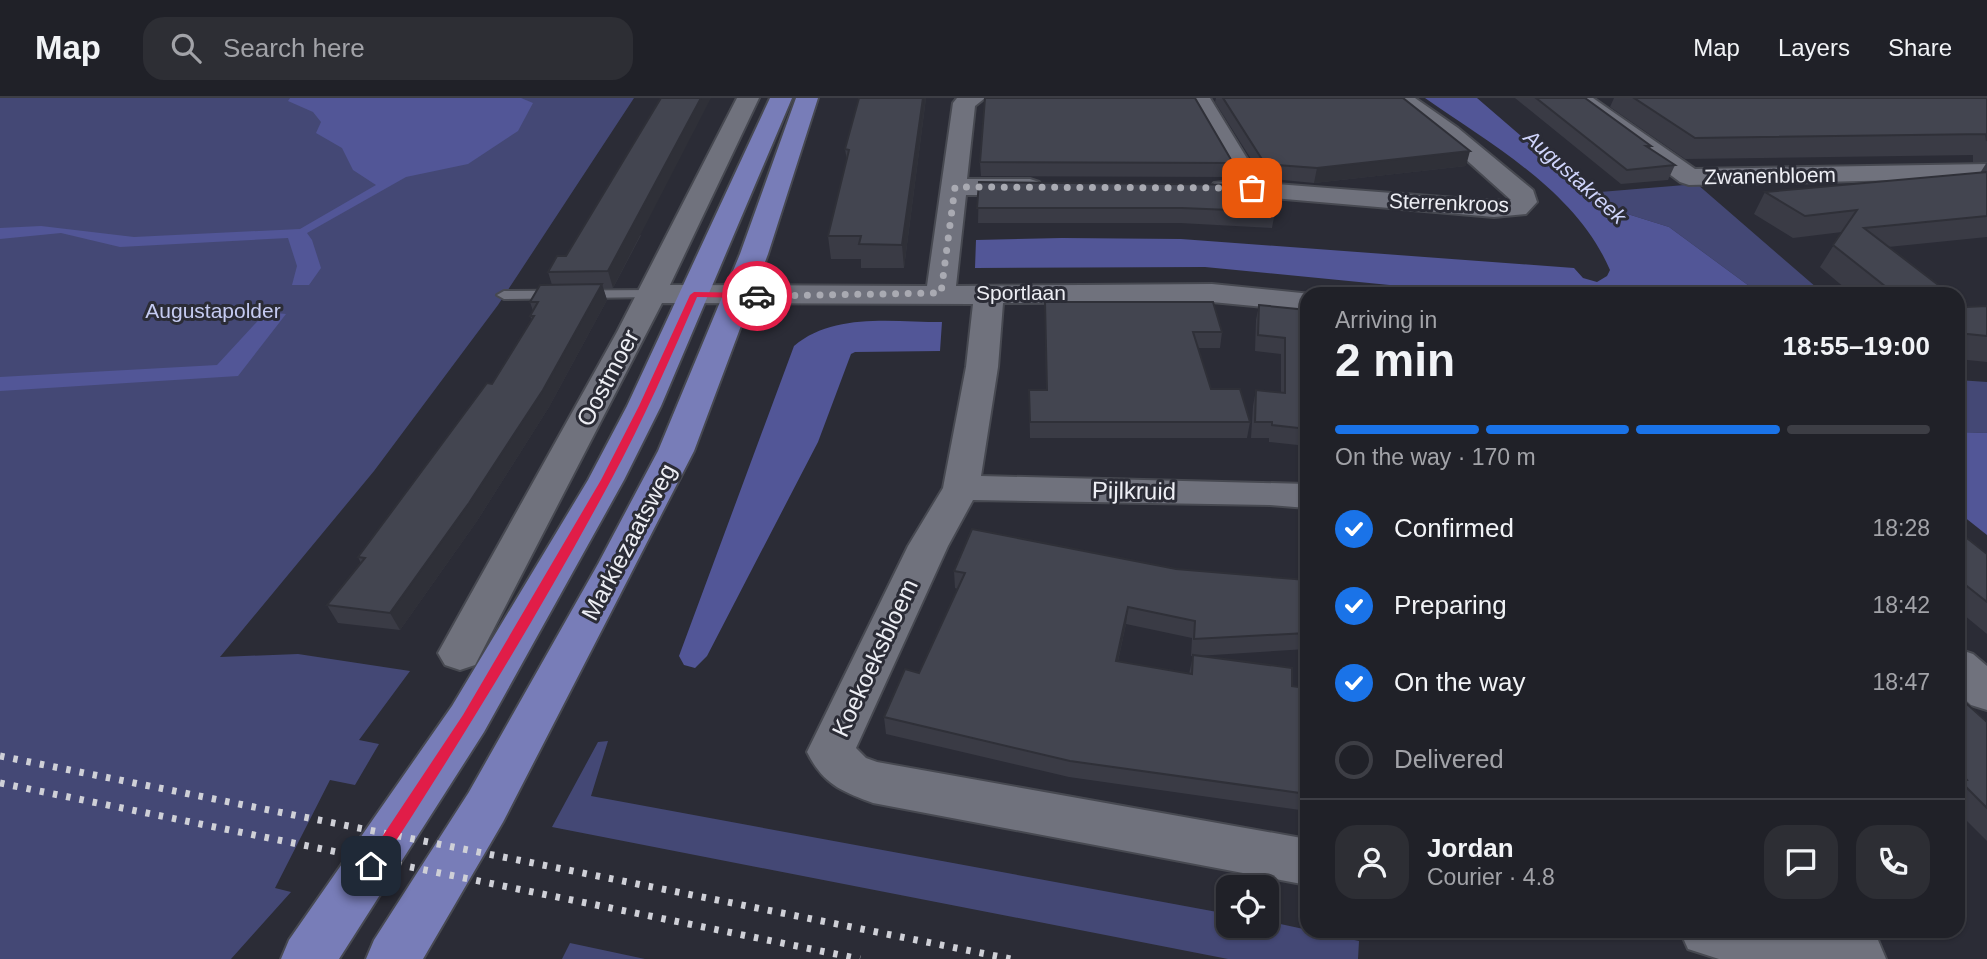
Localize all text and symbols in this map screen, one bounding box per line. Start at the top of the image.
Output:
search box [143,17,633,80]
text: Map [35,29,101,66]
icon: search [167,29,205,67]
text: Search here [223,33,365,63]
text: Map [1693,34,1740,61]
text: Layers [1778,34,1850,61]
text: Share [1888,34,1952,61]
water label: Augustakreek [1518,124,1632,229]
pin [1222,158,1282,218]
street label: Zwanenbloem [1704,163,1836,188]
icon: bag [1233,169,1271,207]
street label: Sterrenkroos [1389,189,1509,216]
courier [722,261,792,331]
icon: car [738,277,776,315]
street label: Sportlaan [976,281,1066,304]
park label: Augustapolder [145,299,281,322]
text: Arriving in [1335,307,1437,333]
street label: Oostmoer [571,325,644,431]
text: 18:55–19:00 [1783,331,1930,361]
text: 2 min [1335,334,1455,386]
text: On the way · 170 m [1335,444,1536,470]
street label: Markiezaatsweg [576,459,681,625]
street label: Pijlkruid [1092,476,1176,505]
icon: check [1335,510,1373,548]
text: Confirmed [1394,513,1514,543]
text: 18:28 [1872,515,1930,541]
street label: Koekoeksbloem [826,575,923,741]
icon: check [1335,587,1373,625]
text: Preparing [1394,590,1507,620]
text: 18:42 [1872,592,1930,618]
icon: check [1335,664,1373,702]
text: On the way [1394,667,1526,697]
text: 18:47 [1872,669,1930,695]
text: Delivered [1394,744,1504,774]
button: person [1335,825,1409,899]
button: chat [1764,825,1838,899]
button: phone [1856,825,1930,899]
text: Jordan [1427,833,1514,863]
pin [341,836,401,896]
icon: home [352,847,390,885]
text: Courier · 4.8 [1427,864,1555,890]
map controls [1216,875,1279,938]
button: locate [1216,875,1279,938]

